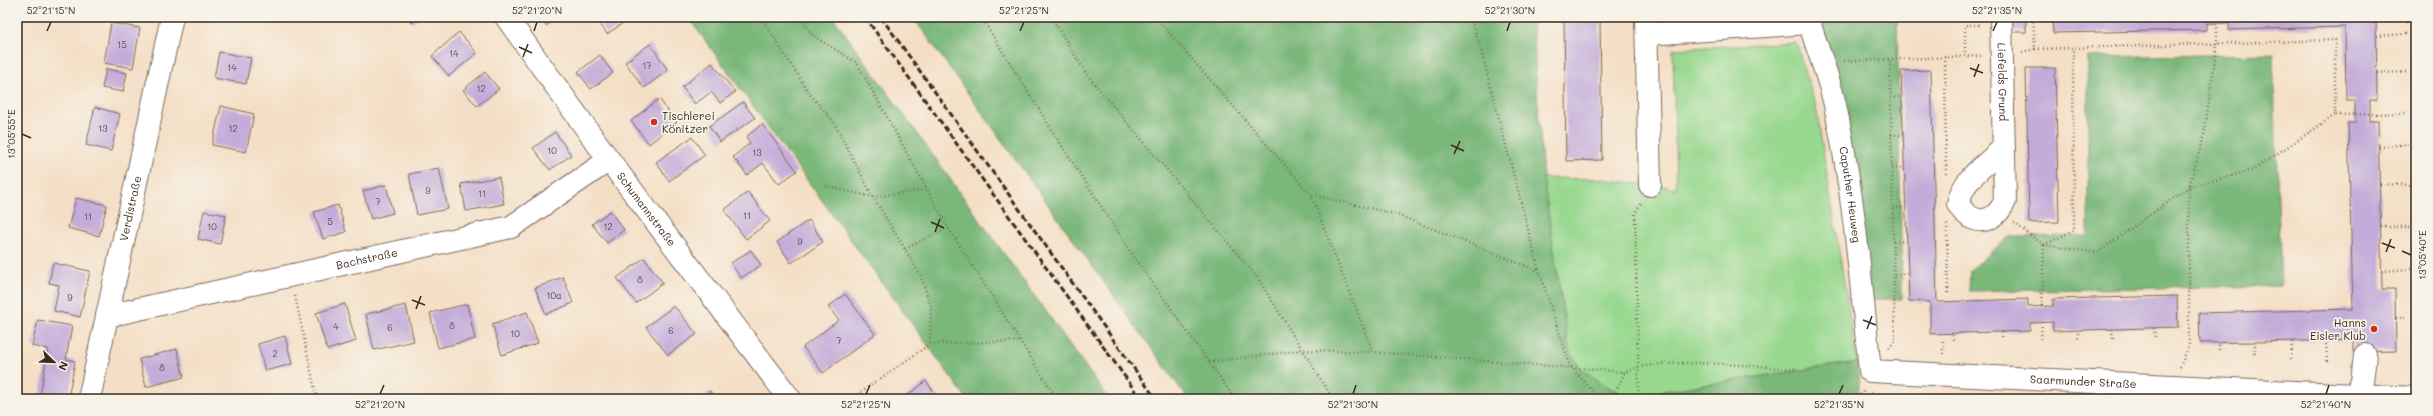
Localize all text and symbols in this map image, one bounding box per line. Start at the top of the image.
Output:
text: 52°21'15"N [27,3,75,17]
text: 52°21'20"N [512,3,562,17]
text: 52°21'25"N [999,3,1049,17]
text: 52°21'30"N [1485,3,1535,17]
text: 52°21'35"N [1972,3,2022,17]
house number: 15 [117,39,127,50]
street label: Liefelds Grund [1995,43,2011,121]
house number: 14 [449,48,459,59]
house number: 17 [642,60,652,71]
house number: 14 [227,62,237,73]
house number: 12 [476,83,486,94]
place label: Tischlerei Könitzer [662,108,715,136]
text: 13°05'55"E [4,109,18,159]
marker: Tischlerei Könitzer [649,117,659,127]
house number: 13 [98,123,108,134]
house number: 12 [228,123,238,134]
house number: 10 [547,145,557,156]
street label: Caputher Heuweg [1836,145,1865,243]
house number: 13 [752,147,762,158]
street label: Schumannstraße [614,169,680,249]
street label: Verdistraße [116,174,144,242]
house number: 9 [425,185,431,196]
house number: 11 [478,188,486,199]
house number: 7 [375,196,381,207]
house number: 11 [743,210,751,221]
house number: 11 [84,211,92,222]
house number: 5 [327,216,333,227]
house number: 10 [207,221,217,232]
house number: 12 [603,221,613,232]
text: 13°05'40"E [2415,230,2429,280]
house number: 9 [797,236,803,247]
street label: Bachstraße [334,244,399,272]
house number: 8 [637,274,643,285]
house number: 10a [546,290,562,301]
house number: 9 [67,292,73,303]
place label: Hanns Eisler Klub [2310,315,2366,343]
house number: 8 [449,320,455,331]
house number: 4 [333,321,339,332]
house number: 6 [387,322,393,333]
marker: Hanns Eisler Klub [2369,324,2379,334]
house number: 6 [668,325,674,336]
house number: 10 [510,328,520,339]
house number: 7 [836,335,842,346]
north arrow [34,342,74,382]
house number: 2 [272,348,278,359]
text: N [55,359,72,373]
house number: 8 [159,362,165,373]
street label: Saarmunder Straße [2030,371,2137,391]
text: 52°21'20"N [355,397,405,411]
text: 52°21'25"N [841,397,891,411]
text: 52°21'30"N [1328,397,1378,411]
text: 52°21'35"N [1814,397,1864,411]
text: 52°21'40"N [2301,397,2351,411]

